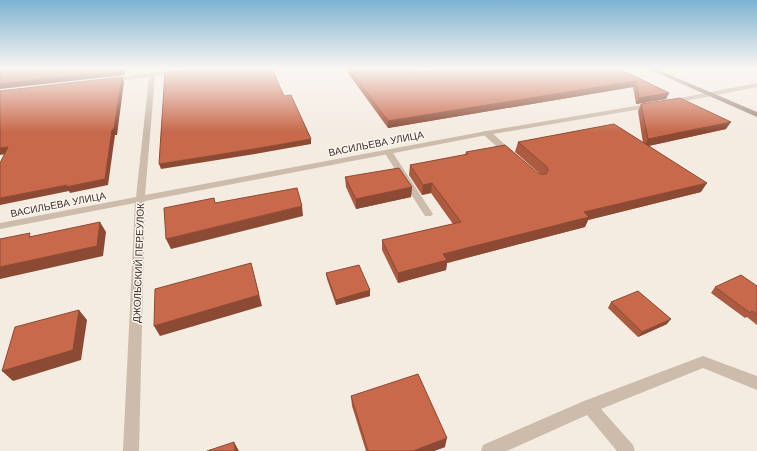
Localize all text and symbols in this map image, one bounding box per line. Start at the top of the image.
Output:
street label: ВАСИЛЬЕВА УЛИЦА [328,129,425,158]
street label: ВАСИЛЬЕВА УЛИЦА [10,190,107,219]
street label: ДЖОЛЬСКИЙ ПЕРЕУЛОК [130,203,146,323]

